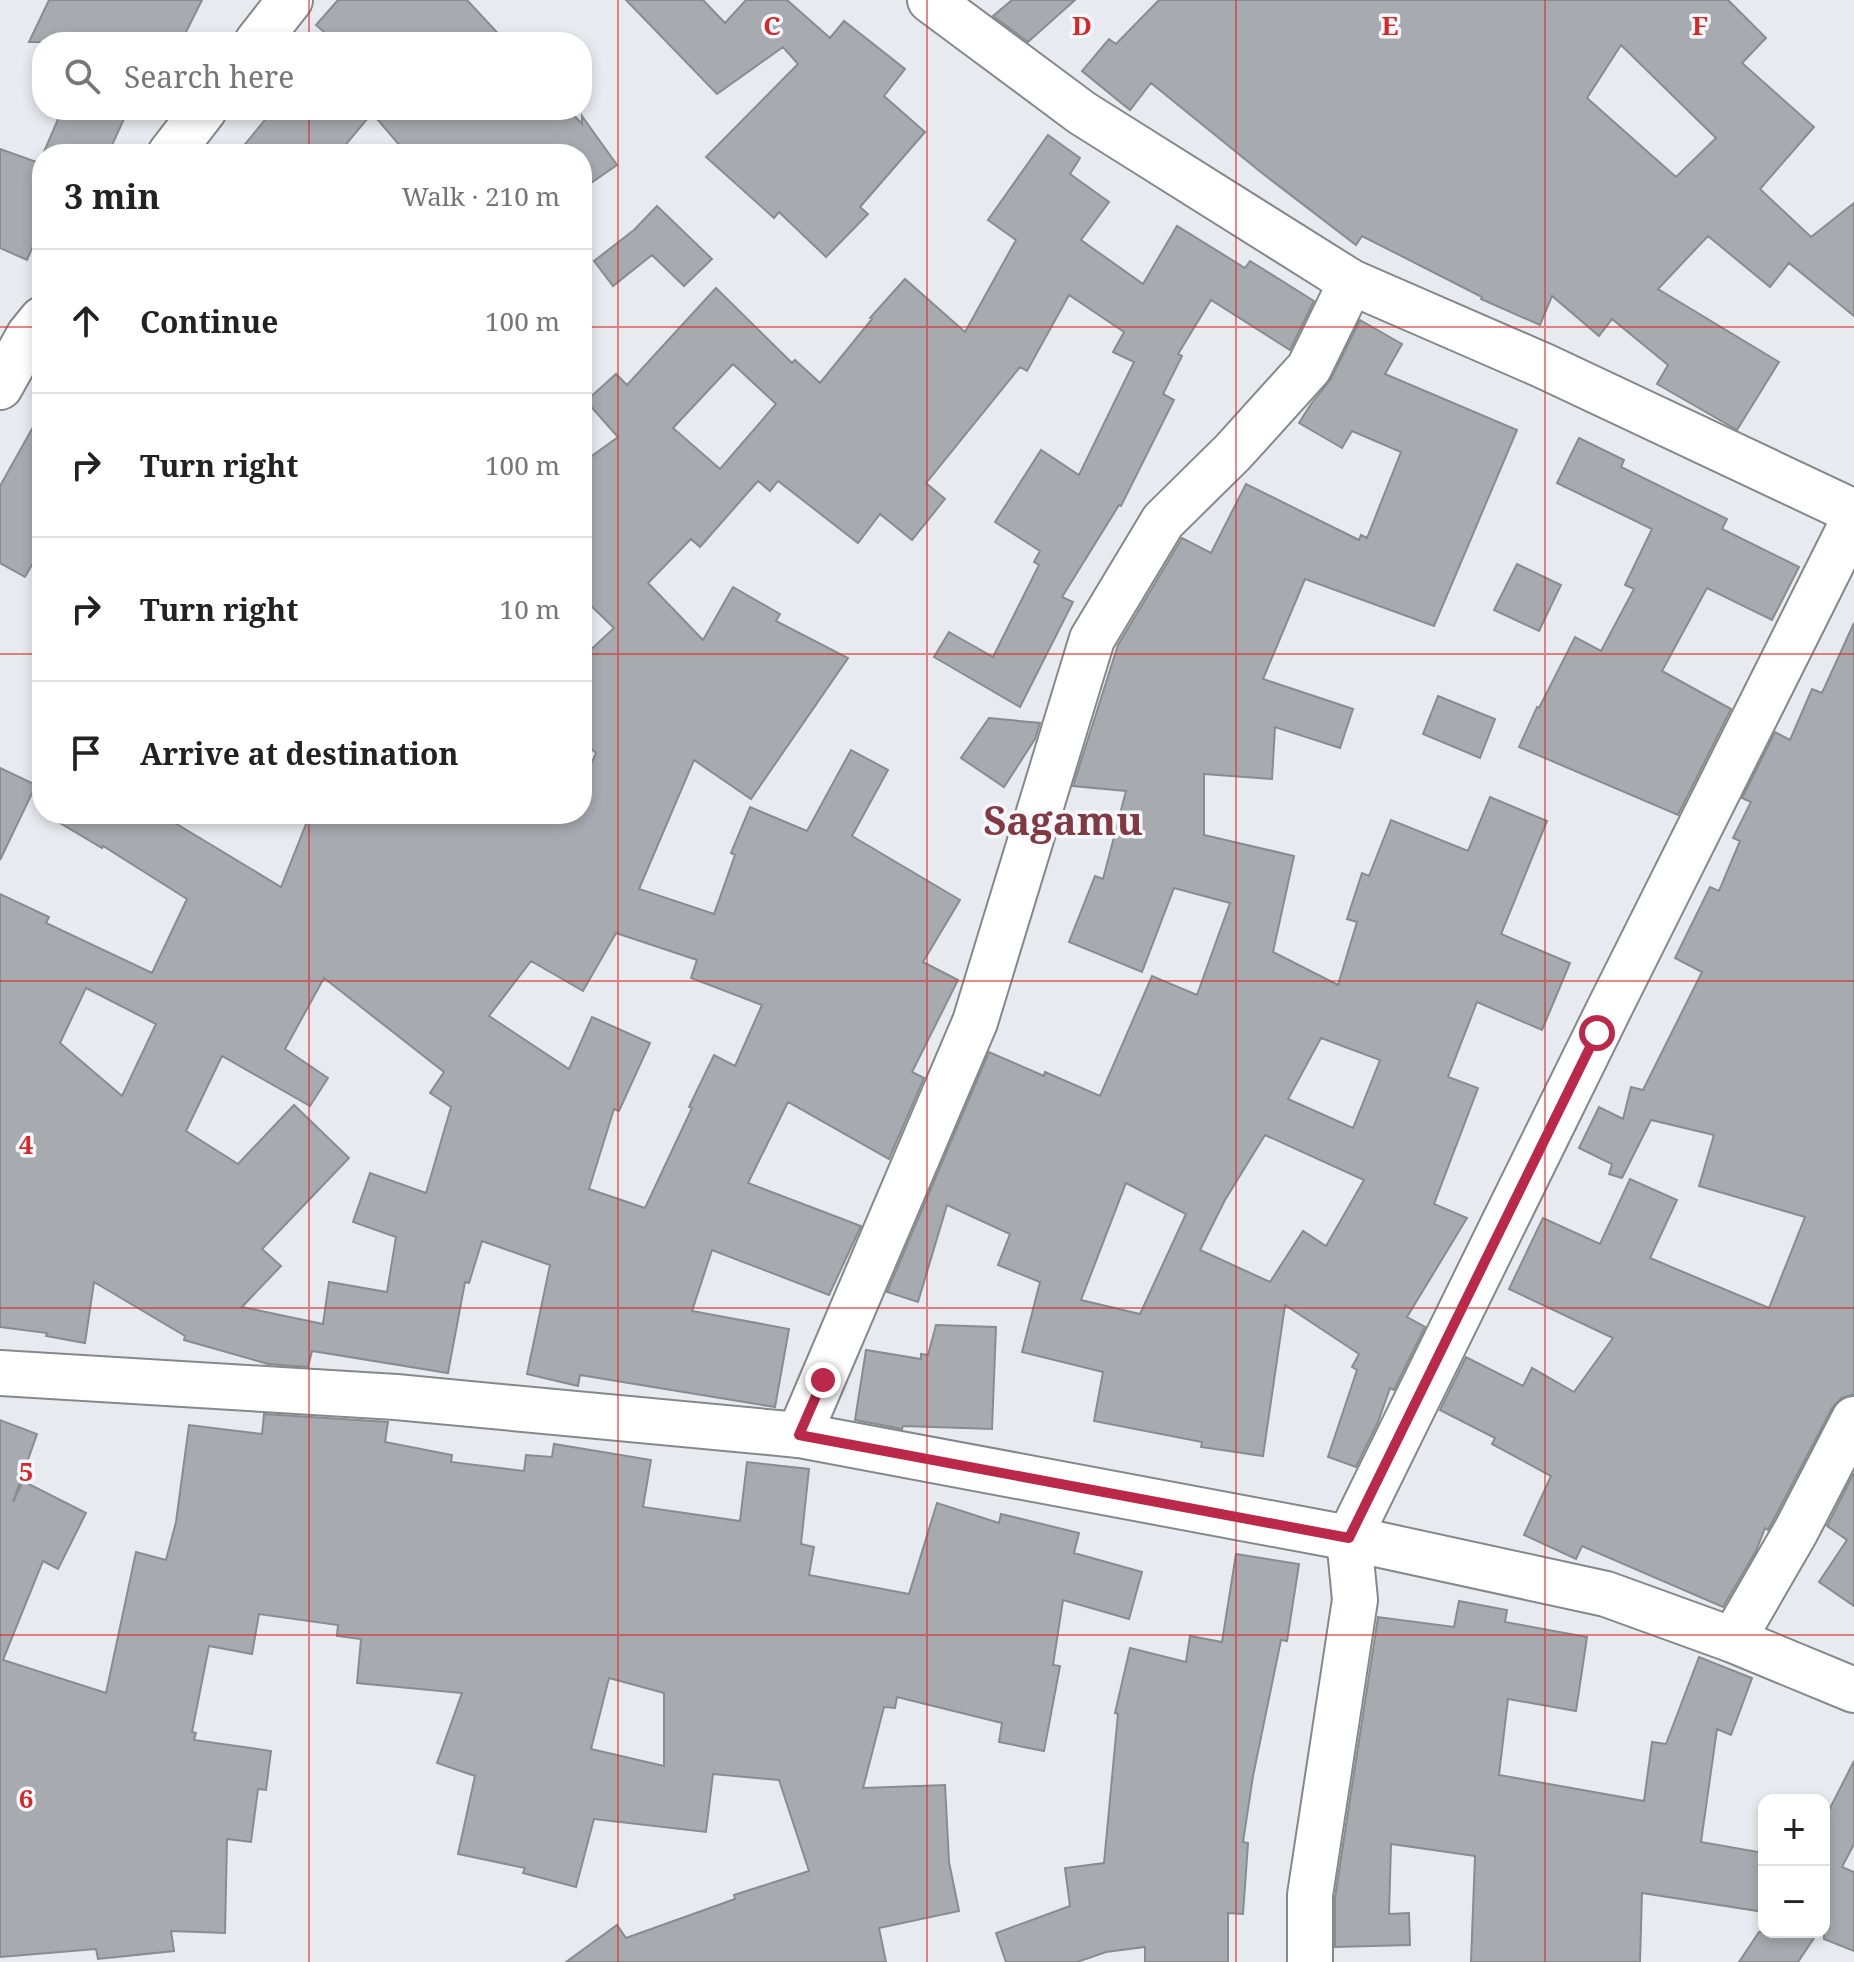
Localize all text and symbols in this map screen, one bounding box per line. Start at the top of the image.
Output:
text: C [763,7,781,43]
text: D [1072,7,1092,43]
text: E [1382,7,1399,43]
text: F [1692,7,1708,43]
search box [32,32,592,120]
icon: search [60,54,104,98]
text: Search here [124,56,294,97]
text: 3 min [64,173,160,219]
text: Walk · 210 m [402,178,560,214]
icon: ahead [64,299,108,343]
text: Continue [140,301,278,342]
text: 100 m [485,303,560,339]
icon: right [64,443,108,487]
text: Turn right [140,445,298,486]
text: 100 m [485,447,560,483]
icon: right [64,587,108,631]
text: Turn right [140,589,298,630]
text: 10 m [500,591,560,627]
icon: arrive [64,731,108,775]
text: Arrive at destination [140,733,459,774]
district label: Sagamu [983,792,1143,847]
route start [1579,1015,1615,1051]
text: 4 [19,1126,34,1162]
route end [805,1362,841,1398]
text: 5 [19,1453,33,1489]
text: 6 [19,1780,33,1816]
map controls [1758,1794,1830,1938]
button: + [1758,1794,1830,1866]
button: − [1758,1866,1830,1938]

